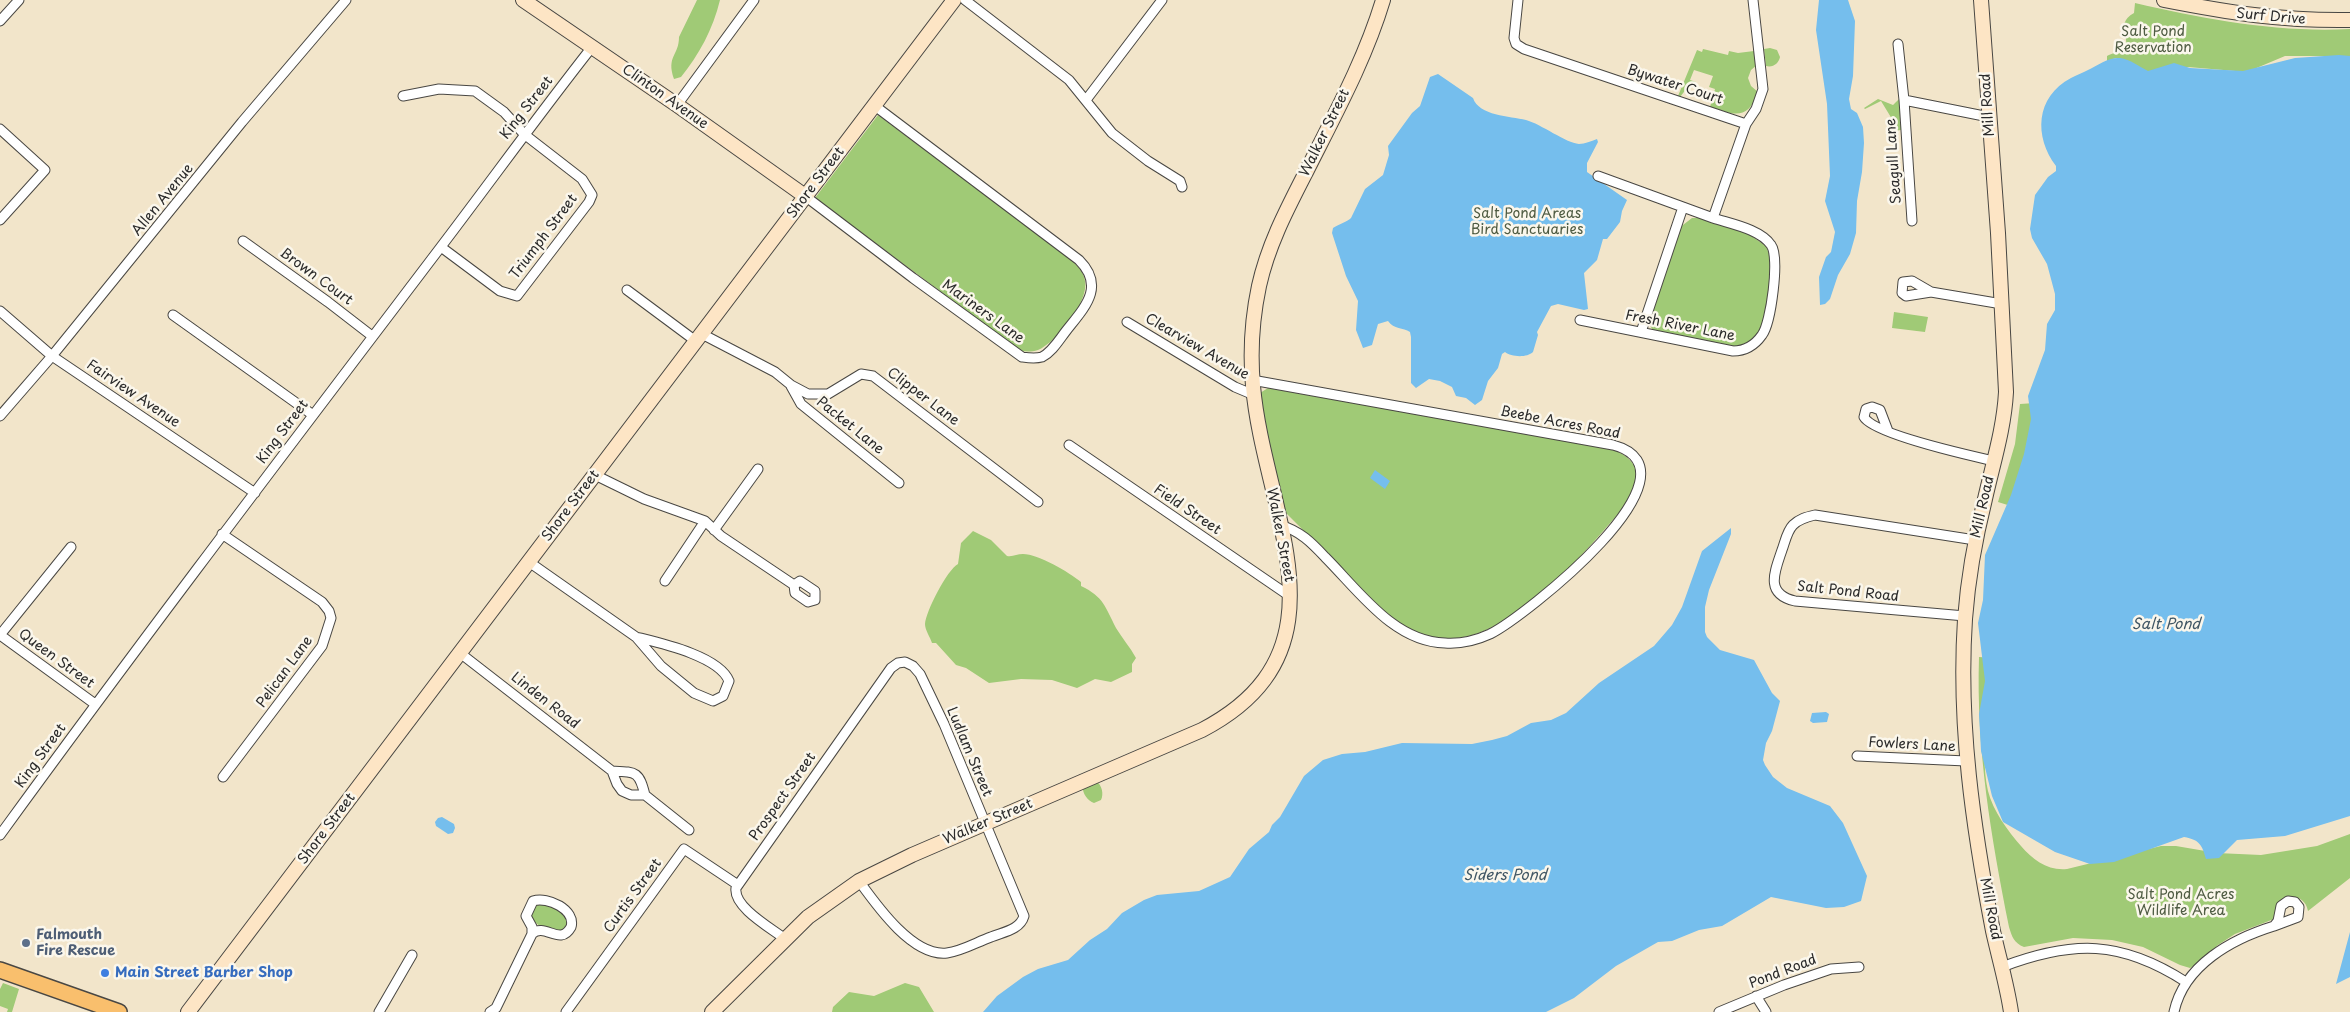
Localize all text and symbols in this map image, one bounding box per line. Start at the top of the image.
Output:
street label: Surf Drive [2236,6,2306,28]
park label: Salt Pond Reservation [2114,24,2192,56]
street label: Clinton Avenue [619,61,711,133]
street label: Bywater Court [1625,62,1725,108]
street label: King Street [497,73,557,143]
street label: Mill Road [1977,73,1999,137]
street label: Walker Street [1297,86,1353,180]
street label: Seagull Lane [1883,118,1905,204]
street label: Shore Street [784,144,848,222]
street label: Allen Avenue [129,161,197,239]
street label: Triumph Street [507,191,581,283]
park label: Salt Pond Areas Bird Sanctuaries [1471,206,1583,238]
street label: Brown Court [276,245,356,309]
street label: Mariners Lane [939,277,1027,347]
street label: Fresh River Lane [1624,307,1736,345]
street label: Clearview Avenue [1142,310,1252,384]
street label: Fairview Avenue [83,357,183,431]
street label: Clipper Lane [884,364,962,430]
street label: Packet Lane [813,394,887,458]
street label: King Street [254,397,312,467]
street label: Beebe Acres Road [1499,403,1621,443]
street label: Shore Street [539,467,603,545]
street label: Mill Road [1968,474,1998,540]
street label: Field Street [1150,481,1224,539]
street label: Walker Street [1263,487,1297,583]
street label: Salt Pond Road [1796,578,1900,606]
water label: Salt Pond [2132,616,2200,634]
street label: Queen Street [15,626,97,692]
street label: Pelican Lane [253,633,317,711]
street label: Linden Road [507,669,583,733]
street label: Ludlam Street [943,705,995,799]
street label: King Street [12,721,70,791]
street label: Fowlers Lane [1868,734,1956,756]
street label: Prospect Street [746,750,820,844]
street label: Shore Street [295,790,359,868]
street label: Walker Street [941,796,1035,848]
street label: Curtis Street [600,856,666,936]
water label: Siders Pond [1464,867,1546,885]
street label: Mill Road [1976,876,2004,942]
park label: Salt Pond Acres Wildlife Area [2128,887,2234,920]
place label: Falmouth Fire Rescue [36,927,115,960]
marker: Falmouth Fire Rescue [20,937,32,949]
street label: Pond Road [1747,951,1819,993]
place label: Main Street Barber Shop [115,965,293,981]
marker: Main Street Barber Shop [99,967,111,979]

